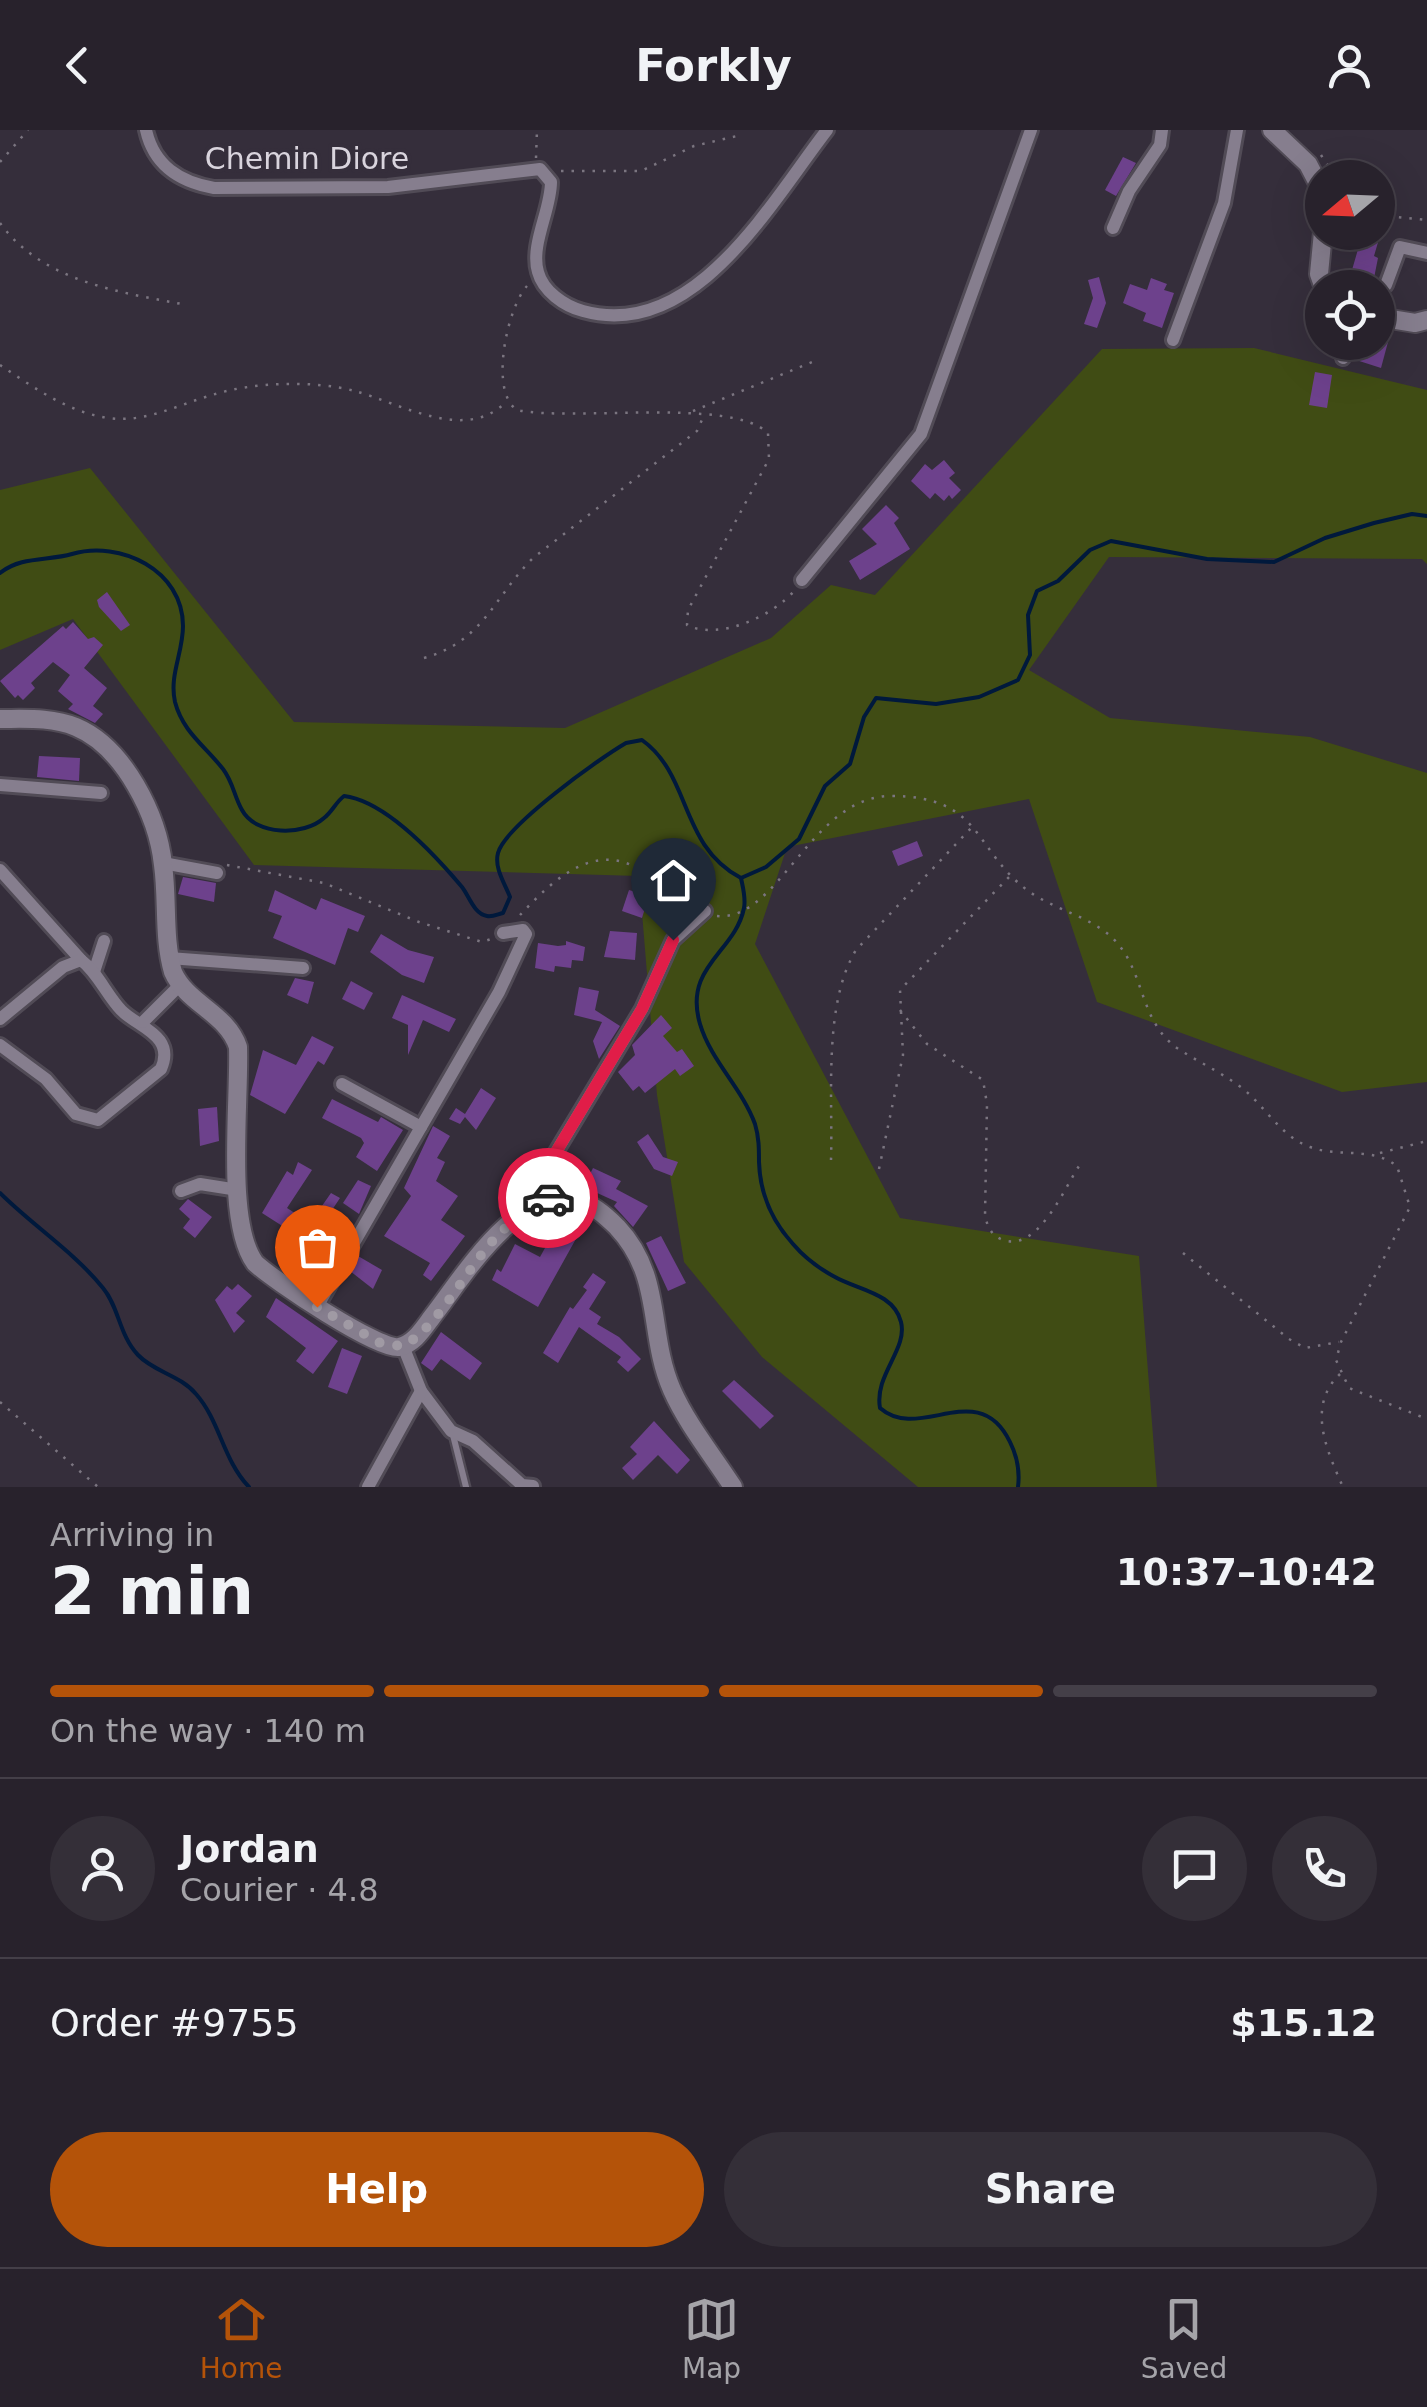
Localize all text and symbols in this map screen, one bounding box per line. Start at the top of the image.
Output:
icon: back [50,38,105,93]
icon: person [1322,38,1377,93]
text: Forkly [635,39,792,92]
street label: Chemin Diore [205,141,409,176]
north arrow [1305,160,1395,250]
map controls [1305,160,1395,360]
button: locate [1305,270,1395,360]
pin [631,838,716,941]
icon: home [646,853,701,908]
courier [498,1148,598,1248]
icon: car [521,1171,576,1226]
pin [275,1205,360,1308]
icon: bag [290,1220,345,1275]
text: Arriving in [50,1516,214,1554]
text: 10:37–10:42 [1116,1550,1377,1594]
text: 2 min [50,1554,254,1629]
text: On the way · 140 m [50,1712,366,1750]
button: person [50,1816,155,1921]
button: chat [1142,1816,1247,1921]
button: phone [1272,1816,1377,1921]
text: Jordan [180,1827,319,1871]
text: Courier · 4.8 [180,1871,379,1909]
text: Order #9755 [50,2001,299,2045]
text: $15.12 [1230,2001,1377,2045]
button: Help [50,2132,704,2247]
button: Share [724,2132,1377,2247]
tab: Home [200,2292,282,2385]
tab: Map [682,2292,741,2385]
tab: Saved [1141,2292,1227,2385]

